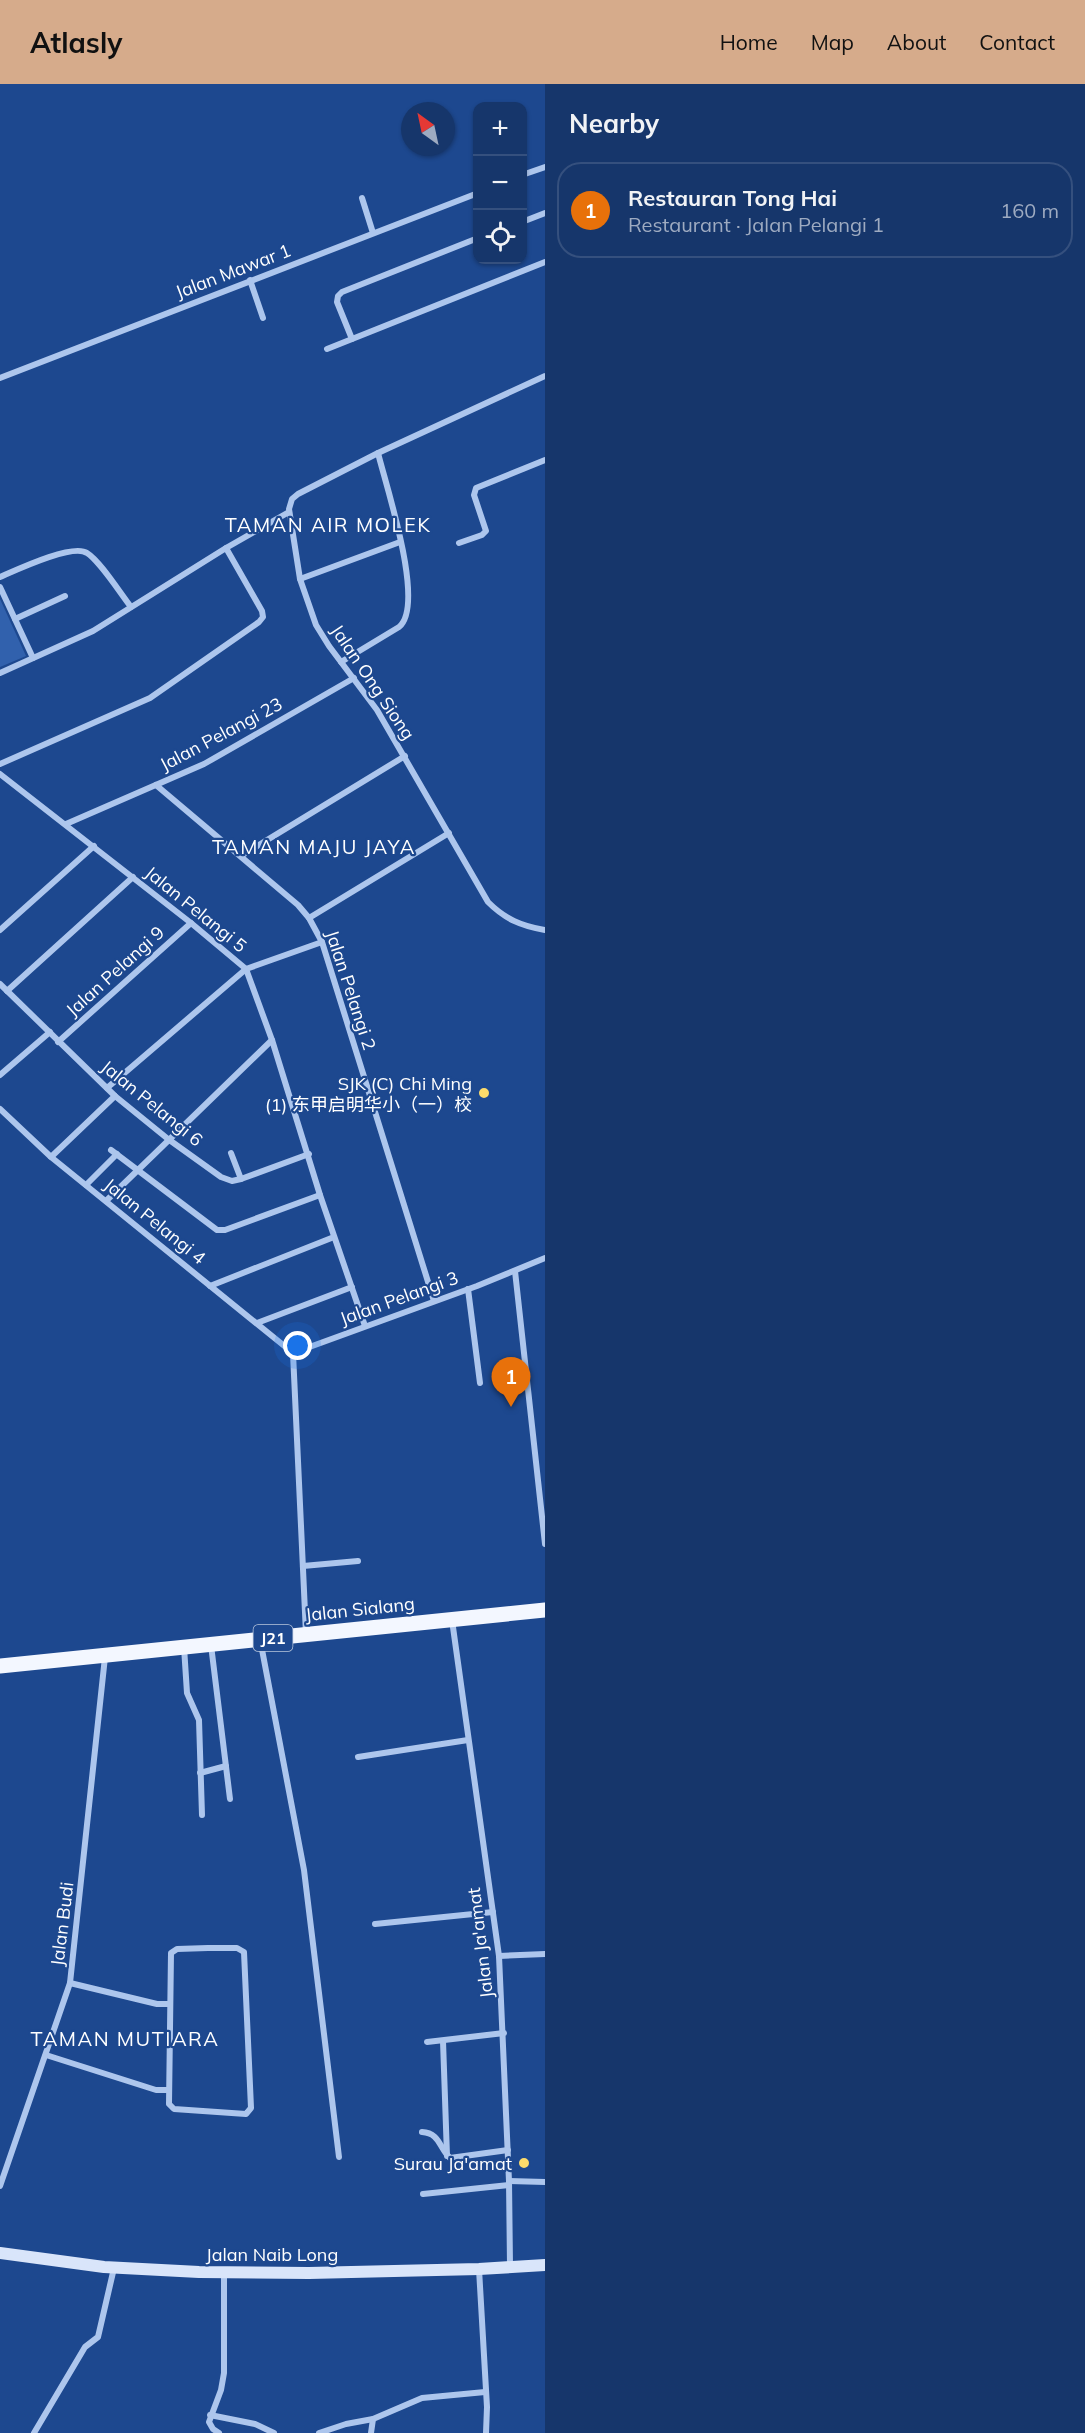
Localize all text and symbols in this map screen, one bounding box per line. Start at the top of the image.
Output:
text: Atlasly [30,25,122,60]
text: Home [720,29,778,55]
text: Map [811,29,854,55]
text: About [887,29,946,55]
text: Contact [979,29,1055,55]
north arrow [401,102,455,156]
map controls [473,102,527,264]
button: + [473,102,527,156]
text: Nearby [569,107,659,140]
button: − [473,156,527,210]
text: Restauran Tong Hai [628,184,837,212]
text: 1 [585,198,597,223]
text: 160 m [1000,198,1059,223]
button: locate [473,210,527,264]
text: Restaurant · Jalan Pelangi 1 [628,212,884,237]
street label: Jalan Mawar 1 [172,238,294,304]
district label: TAMAN AIR MOLEK [225,512,431,537]
street label: Jalan Ong Siong [326,620,420,744]
street label: Jalan Pelangi 23 [156,692,286,776]
district label: TAMAN MAJU JAYA [212,834,416,859]
street label: Jalan Pelangi 5 [140,861,252,957]
street label: Jalan Pelangi 9 [61,921,169,1021]
street label: Jalan Pelangi 2 [321,927,381,1053]
street label: Jalan Pelangi 6 [96,1055,208,1151]
place label: SJK (C) Chi Ming (1) 东甲启明华小（一）校 [265,1072,472,1116]
marker: SJK (C) Chi Ming (1) 东甲启明华小（一）校 [477,1086,491,1100]
street label: Jalan Pelangi 4 [99,1173,211,1269]
street label: Jalan Pelangi 3 [337,1266,461,1330]
your location [283,1331,312,1360]
pin: 1 [492,1358,530,1407]
street label: Jalan Sialang [304,1592,416,1626]
road number: J21 [254,1625,292,1651]
street label: Jalan Budi [45,1881,79,1967]
street label: Jalan Ja'amat [462,1886,498,2000]
district label: TAMAN MUTIARA [31,2026,219,2051]
place label: Surau Ja'amat [394,2152,512,2175]
marker: Surau Ja'amat [517,2156,531,2170]
street label: Jalan Naib Long [206,2243,338,2266]

